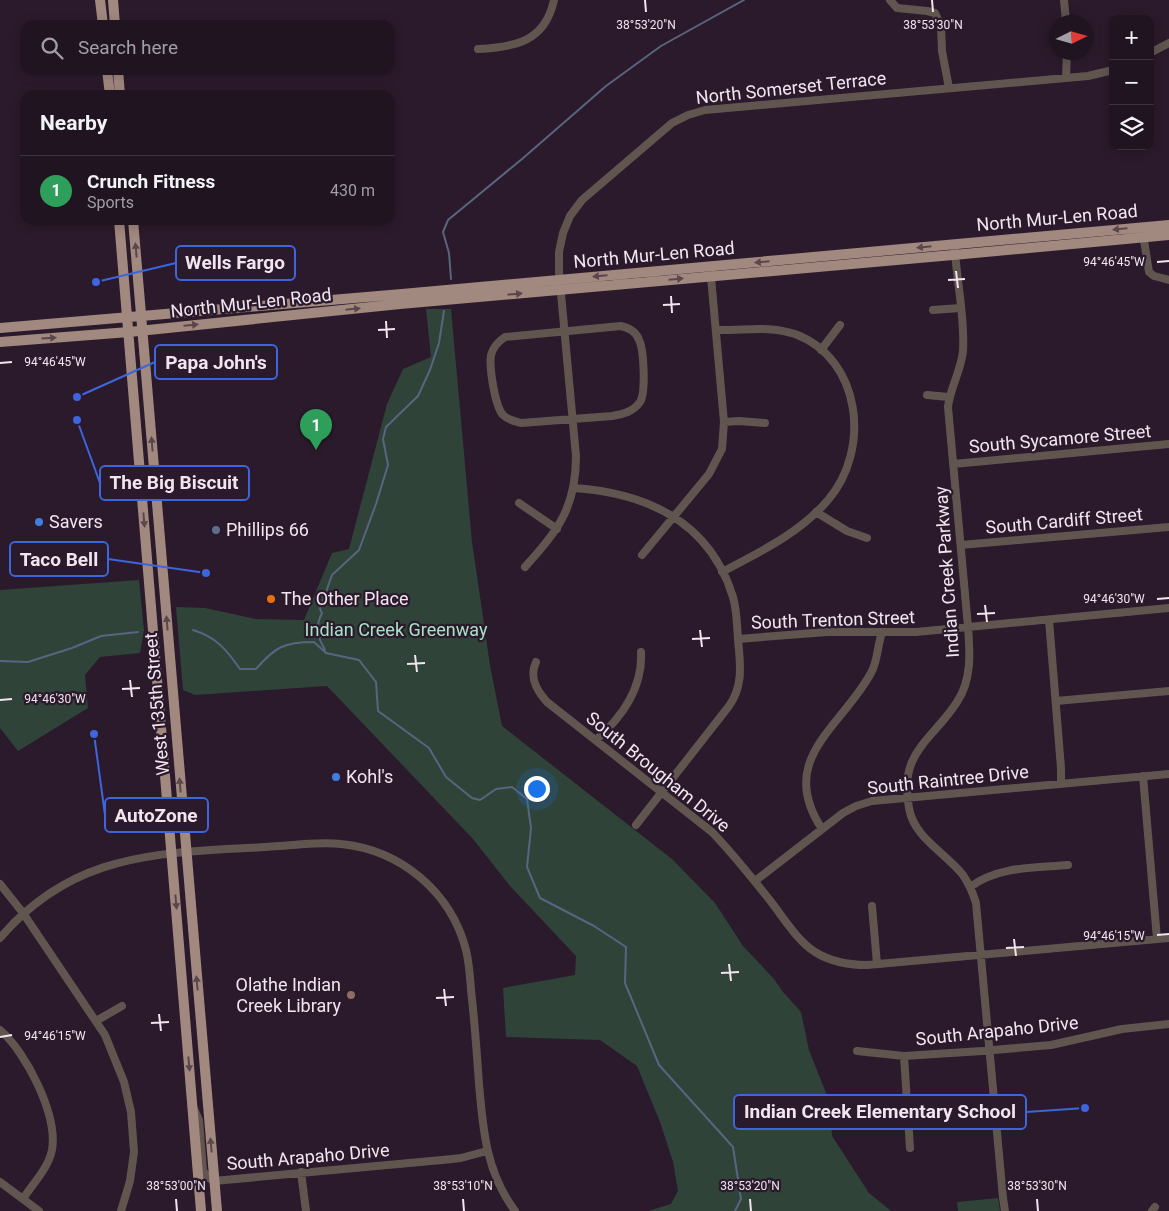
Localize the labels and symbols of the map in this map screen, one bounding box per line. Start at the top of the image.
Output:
north arrow [1049,15,1094,60]
text: 38°53'20"N [616,18,676,32]
text: 38°53'30"N [903,18,963,32]
street label: North Somerset Terrace [695,67,887,108]
street label: North Mur-Len Road [976,200,1138,235]
one-way arrow [1112,225,1128,233]
street label: North Mur-Len Road [573,237,735,272]
one-way arrow [132,242,140,258]
one-way arrow [915,243,931,251]
callout: Wells Fargo [176,246,295,280]
text: Wells Fargo [185,251,285,274]
text: 94°46'45"W [1083,255,1145,269]
one-way arrow [754,258,770,266]
one-way arrow [592,273,608,281]
one-way arrow [669,275,685,283]
street label: North Mur-Len Road [170,284,332,321]
one-way arrow [507,289,523,297]
one-way arrow [345,304,361,312]
one-way arrow [183,321,199,329]
one-way arrow [41,334,57,342]
callout: Papa John's [155,345,277,379]
text: Papa John's [165,351,267,374]
text: 94°46'45"W [24,355,86,369]
pin: 1 [300,409,332,450]
street label: South Sycamore Street [968,420,1152,457]
one-way arrow [148,435,156,451]
callout: The Big Biscuit [100,466,249,500]
text: The Big Biscuit [109,471,239,494]
street label: Indian Creek Parkway [930,485,963,658]
street label: South Cardiff Street [985,503,1143,538]
place label: Savers [49,511,103,532]
one-way arrow [141,513,149,529]
marker: Savers [33,516,45,528]
place label: Phillips 66 [226,519,309,540]
marker: Phillips 66 [210,524,222,536]
callout: Taco Bell [10,542,108,576]
text: Taco Bell [20,548,98,571]
place label: The Other Place [281,588,408,609]
text: 94°46'30"W [1083,592,1145,606]
marker: The Other Place [265,593,277,605]
street label: South Trenton Street [751,606,915,633]
one-way arrow [163,615,171,631]
park label: Indian Creek Greenway [305,619,488,640]
street label: West 135th Street [140,632,173,776]
text: 94°46'30"W [24,692,86,706]
street label: South Brougham Drive [582,707,734,836]
street label: South Raintree Drive [866,761,1030,798]
place label: Kohl's [346,766,393,787]
marker: Kohl's [330,771,342,783]
your location [524,776,550,802]
one-way arrow [176,777,184,793]
callout: AutoZone [105,798,208,832]
text: AutoZone [114,804,198,827]
one-way arrow [172,894,180,910]
text: 94°46'15"W [1083,929,1145,943]
place label: Olathe Indian Creek Library [236,974,341,1016]
one-way arrow [193,975,201,991]
marker: Olathe Indian Creek Library [345,989,357,1001]
street label: South Arapaho Drive [915,1012,1079,1049]
text: 94°46'15"W [24,1029,86,1043]
one-way arrow [185,1056,193,1072]
callout: Indian Creek Elementary School [734,1095,1026,1129]
text: Indian Creek Elementary School [744,1100,1016,1123]
one-way arrow [207,1137,215,1153]
street label: South Arapaho Drive [226,1139,390,1174]
text: 38°53'00"N [146,1179,206,1193]
text: 38°53'10"N [433,1179,493,1193]
text: 38°53'20"N [720,1179,780,1193]
text: 38°53'30"N [1007,1179,1067,1193]

